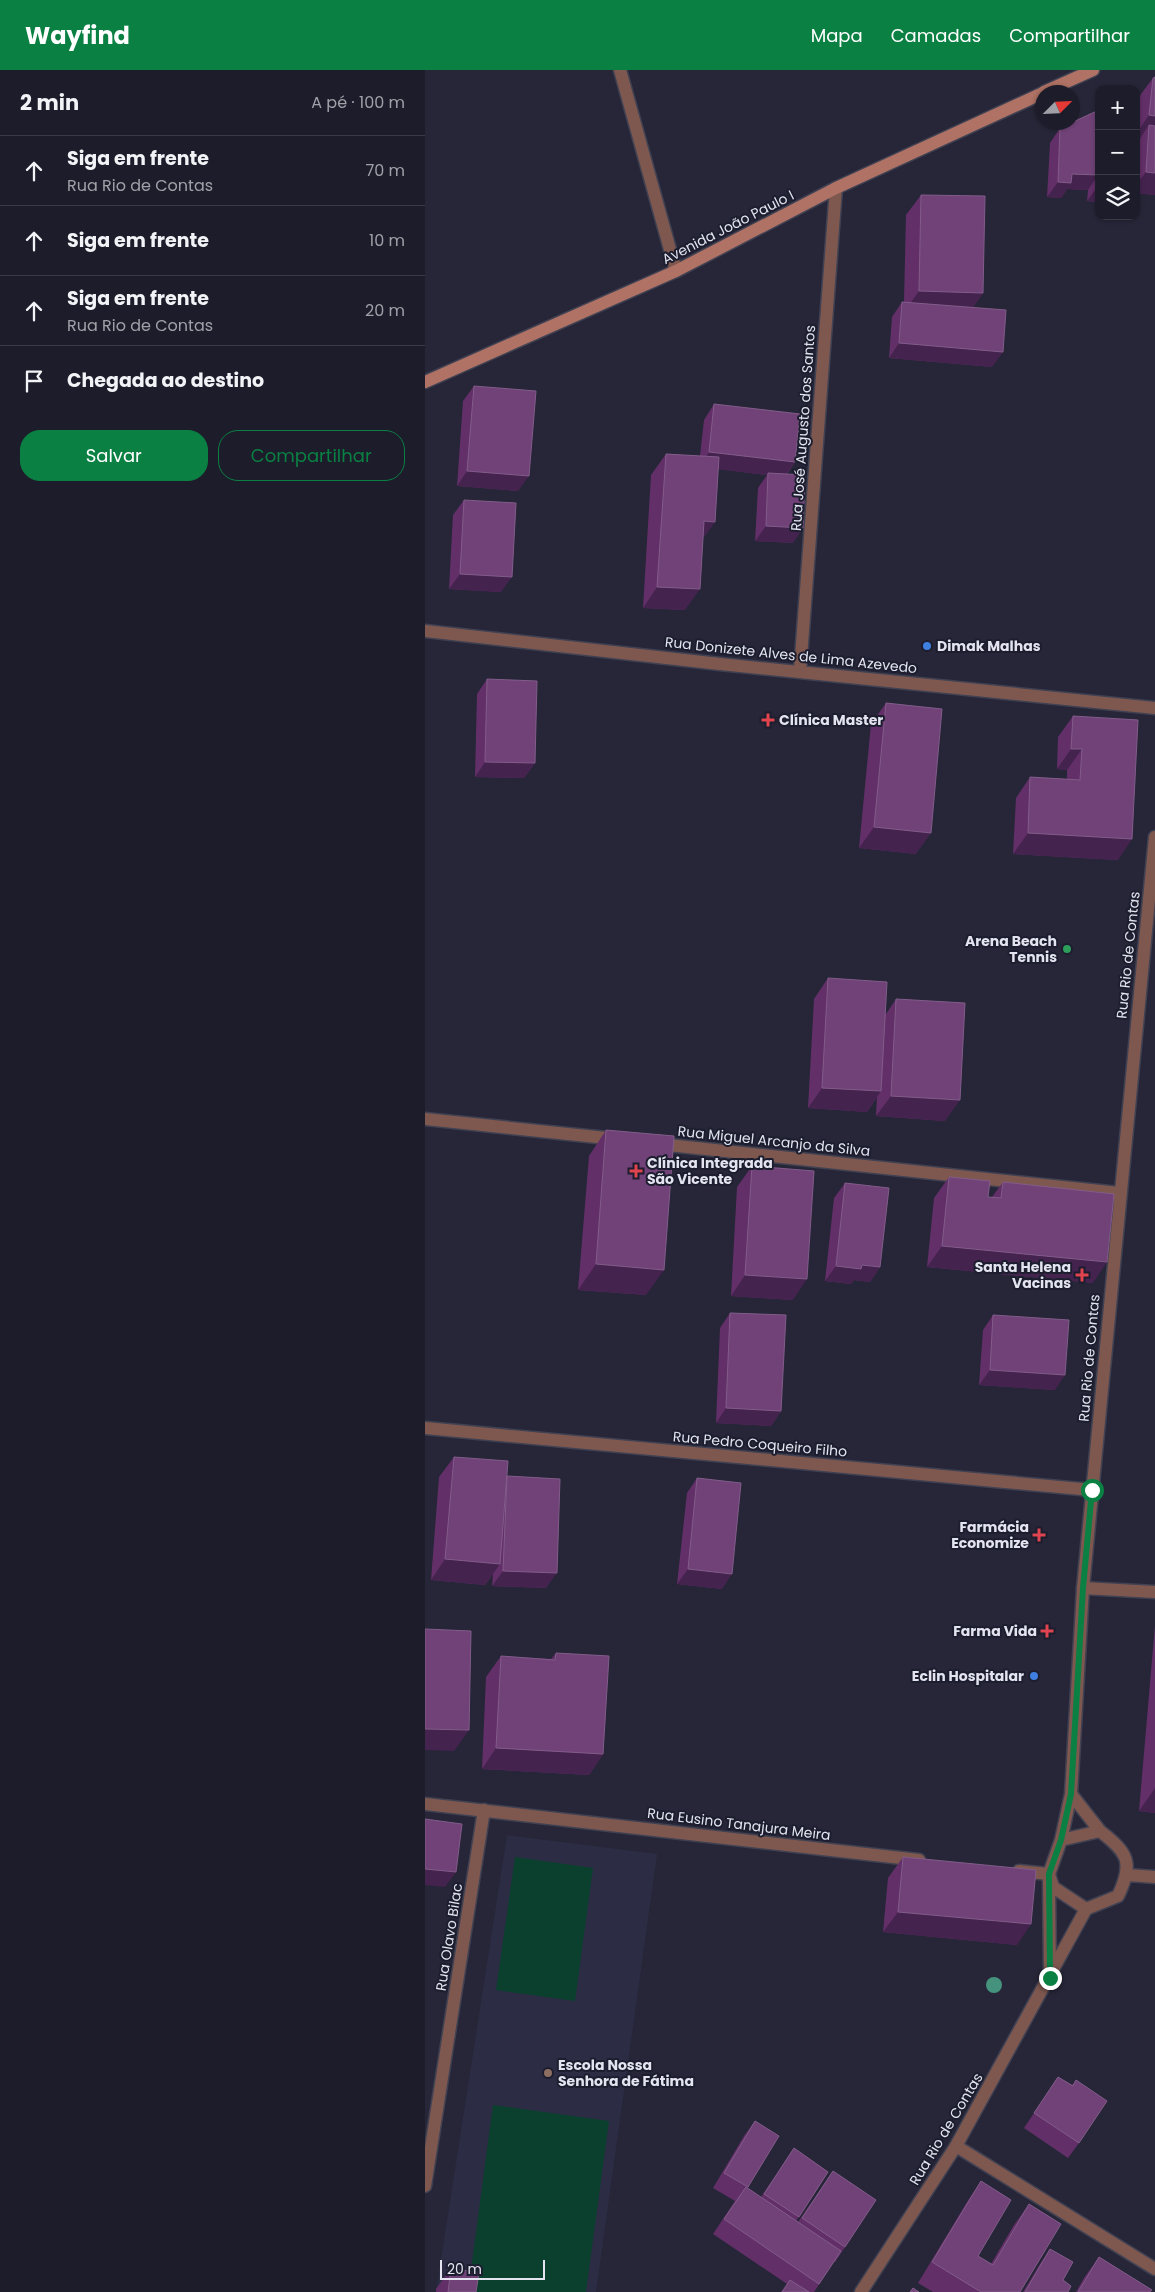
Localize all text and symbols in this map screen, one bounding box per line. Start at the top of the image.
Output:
text: Wayfind [25,19,130,52]
text: Mapa [811,23,863,48]
text: Camadas [891,23,981,48]
text: Compartilhar [1009,23,1130,48]
north arrow [1035,85,1080,130]
map controls [1095,85,1140,220]
button: + [1095,85,1140,130]
text: 2 min [20,88,79,117]
text: A pé · 100 m [311,91,405,114]
button: − [1095,130,1140,175]
text: Siga em frente [67,145,209,172]
icon: ahead [20,157,48,185]
text: 70 m [365,159,405,182]
text: Rua Rio de Contas [67,174,213,197]
button: layers [1095,175,1140,220]
street label: Avenida João Paulo I [659,185,797,269]
icon: ahead [20,227,48,255]
text: Siga em frente [67,227,209,254]
text: 10 m [369,229,405,252]
text: Siga em frente [67,285,209,312]
icon: ahead [20,297,48,325]
text: 20 m [365,299,405,322]
text: Rua Rio de Contas [67,314,213,337]
street label: Rua José Augusto dos Santos [786,324,820,532]
icon: arrive [20,367,48,395]
text: Chegada ao destino [67,367,264,394]
button: Salvar [20,430,208,481]
button: Compartilhar [218,430,405,481]
street label: Rua Donizete Alves de Lima Azevedo [664,632,918,678]
place label: Dimak Malhas [937,636,1041,656]
marker: Dimak Malhas [921,640,933,652]
place label: Clínica Master [779,710,883,730]
marker: Clínica Master [761,713,775,727]
street label: Rua Rio de Contas [1111,890,1145,1020]
place label: Arena Beach Tennis [965,931,1057,967]
marker: Arena Beach Tennis [1061,943,1073,955]
street label: Rua Miguel Arcanjo da Silva [677,1121,871,1161]
place label: Clínica Integrada São Vicente [647,1153,773,1189]
marker: Clínica Integrada São Vicente [629,1164,643,1178]
place label: Santa Helena Vacinas [975,1257,1071,1293]
marker: Santa Helena Vacinas [1075,1268,1089,1282]
street label: Rua Rio de Contas [1073,1293,1105,1423]
street label: Rua Pedro Coqueiro Filho [672,1426,848,1462]
route start [1081,1479,1104,1502]
place label: Farmácia Economize [951,1517,1029,1553]
marker: Farmácia Economize [1033,1529,1045,1541]
place label: Farma Vida [953,1621,1037,1641]
marker: Farma Vida [1041,1625,1053,1637]
place label: Eclin Hospitalar [912,1666,1024,1686]
marker: Eclin Hospitalar [1028,1670,1040,1682]
street label: Rua Eusino Tanajura Meira [646,1803,832,1845]
street label: Rua Olavo Bilac [431,1882,467,1992]
route end [1039,1967,1062,1990]
place label: Escola Nossa Senhora de Fátima [558,2055,694,2091]
marker: Escola Nossa Senhora de Fátima [542,2067,554,2079]
street label: Rua Rio de Contas [905,2069,987,2189]
scale bar [440,2257,545,2280]
text: 20 m [447,2259,482,2279]

